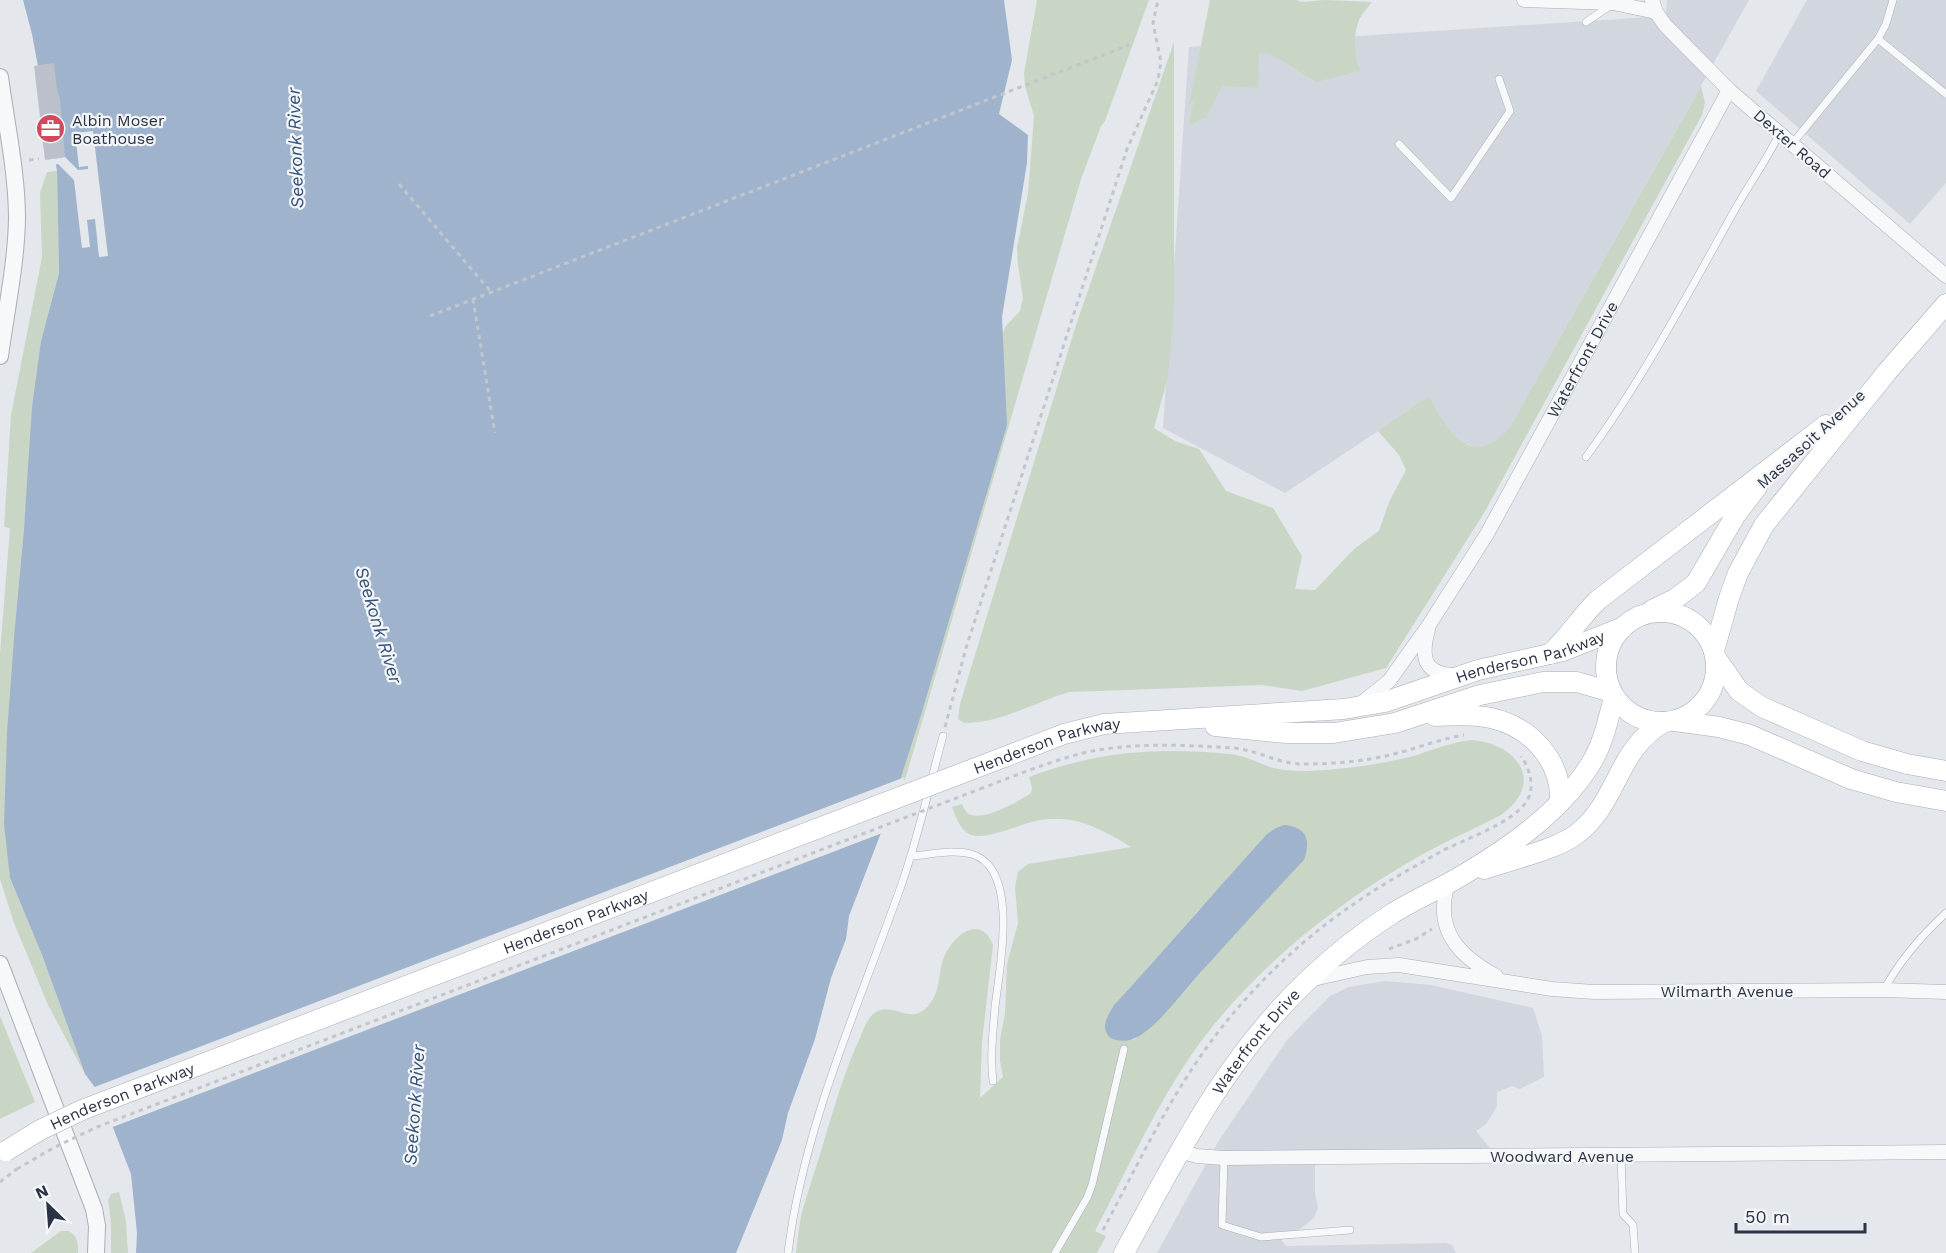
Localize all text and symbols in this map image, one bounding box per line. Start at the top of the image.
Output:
water label: Seekonk River [282,86,308,209]
street label: Dexter Road [1750,105,1834,183]
place label: Albin Moser Boathouse [72,111,165,148]
office icon: Albin Moser Boathouse [35,113,67,145]
street label: Waterfront Drive [1543,298,1622,421]
street label: Massasoit Avenue [1753,385,1869,493]
water label: Seekonk River [351,564,407,687]
street label: Henderson Parkway [1453,626,1608,687]
street label: Henderson Parkway [970,713,1122,778]
street label: Henderson Parkway [500,884,652,958]
street label: Wilmarth Avenue [1661,982,1793,1001]
street label: Waterfront Drive [1208,984,1304,1098]
water label: Seekonk River [399,1043,429,1166]
street label: Henderson Parkway [47,1058,198,1133]
street label: Woodward Avenue [1490,1147,1634,1166]
north arrow [18,1175,78,1235]
text: N [32,1181,51,1203]
scale bar [1736,1196,1865,1234]
text: 50 m [1745,1206,1790,1227]

